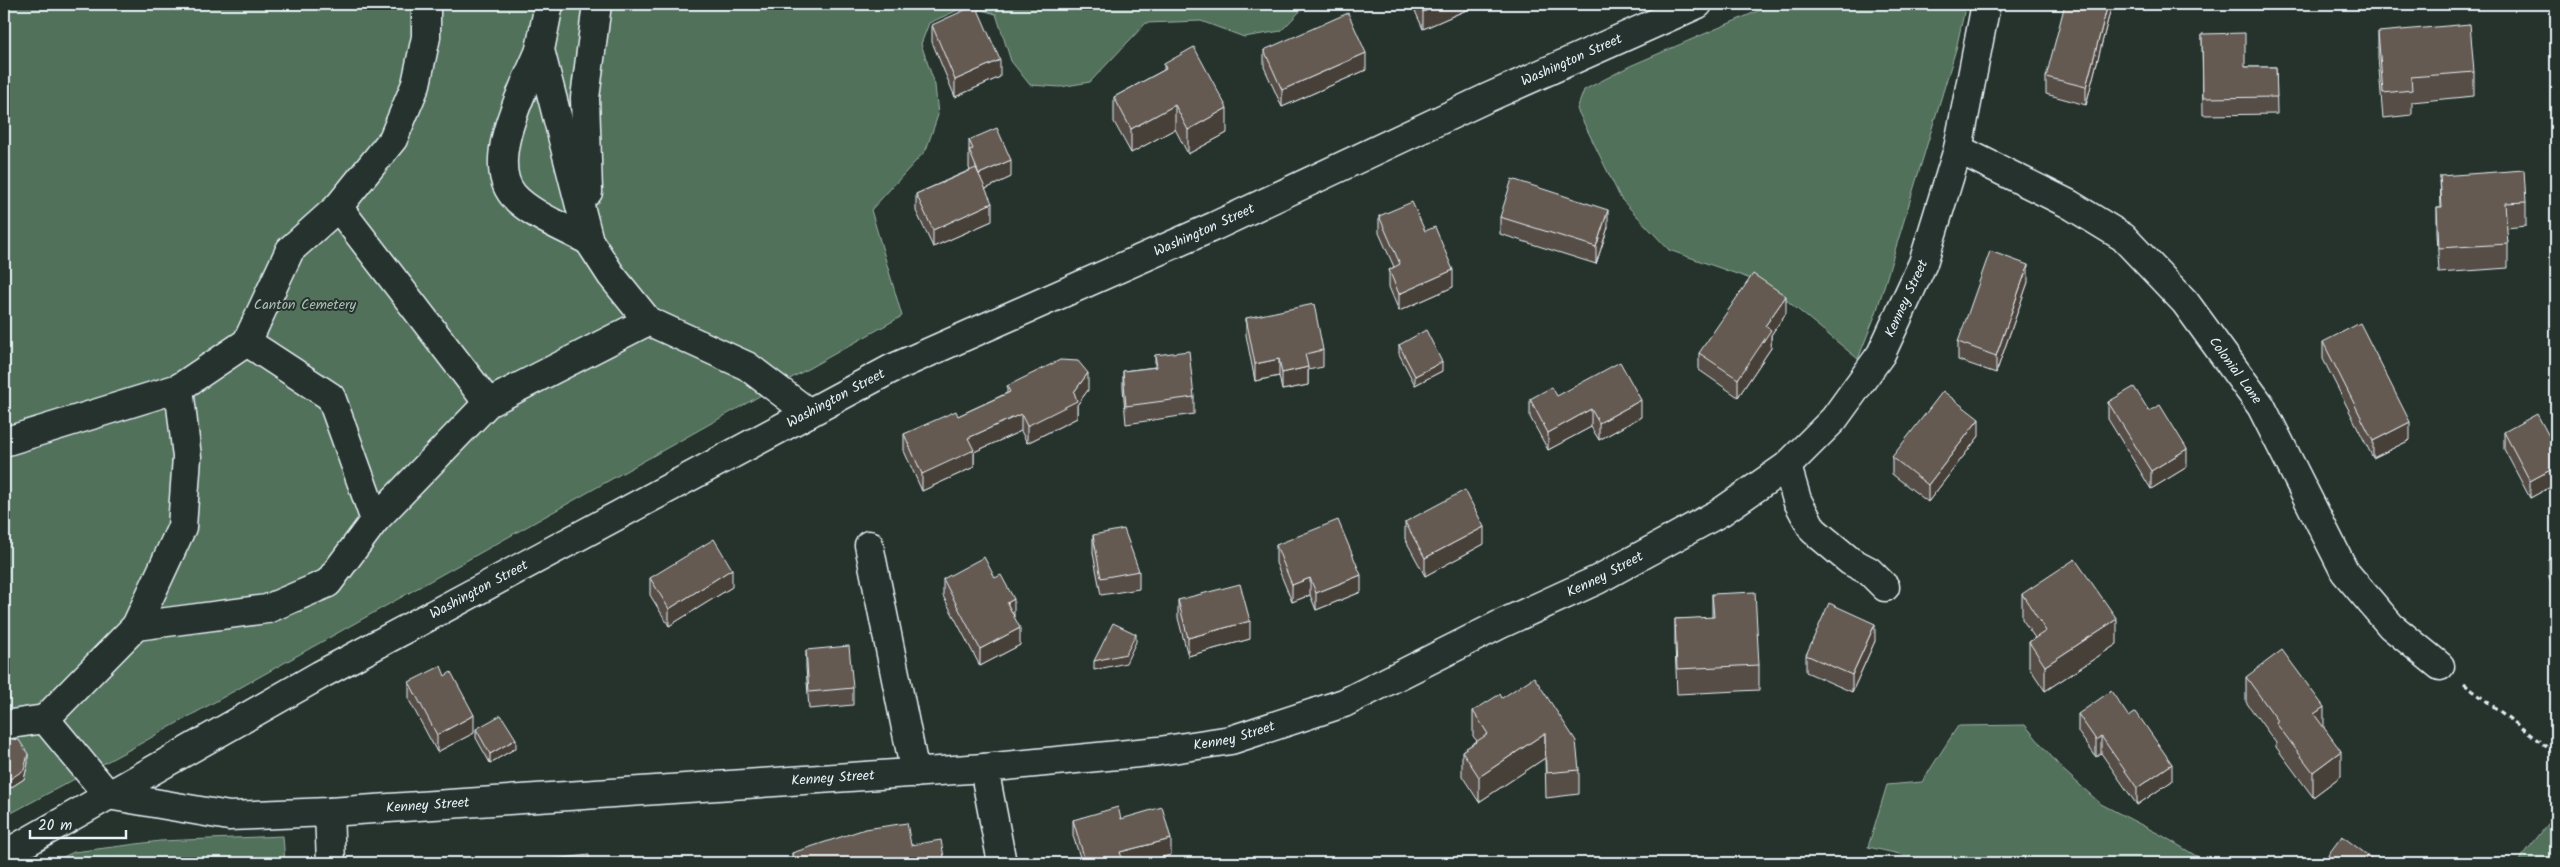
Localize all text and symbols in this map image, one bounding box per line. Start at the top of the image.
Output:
street label: Washington Street [1518,28,1626,92]
street label: Washington Street [1150,198,1259,263]
street label: Kenney Street [1879,256,1934,341]
park label: Canton Cemetery [254,294,357,316]
street label: Colonial Lane [2203,332,2268,410]
street label: Washington Street [783,363,890,434]
street label: Kenney Street [1563,545,1648,603]
street label: Washington Street [426,554,533,625]
street label: Kenney Street [1192,715,1278,757]
street label: Kenney Street [790,764,876,792]
street label: Kenney Street [385,792,471,819]
scale bar [30,807,126,839]
text: 20 m [38,814,72,838]

